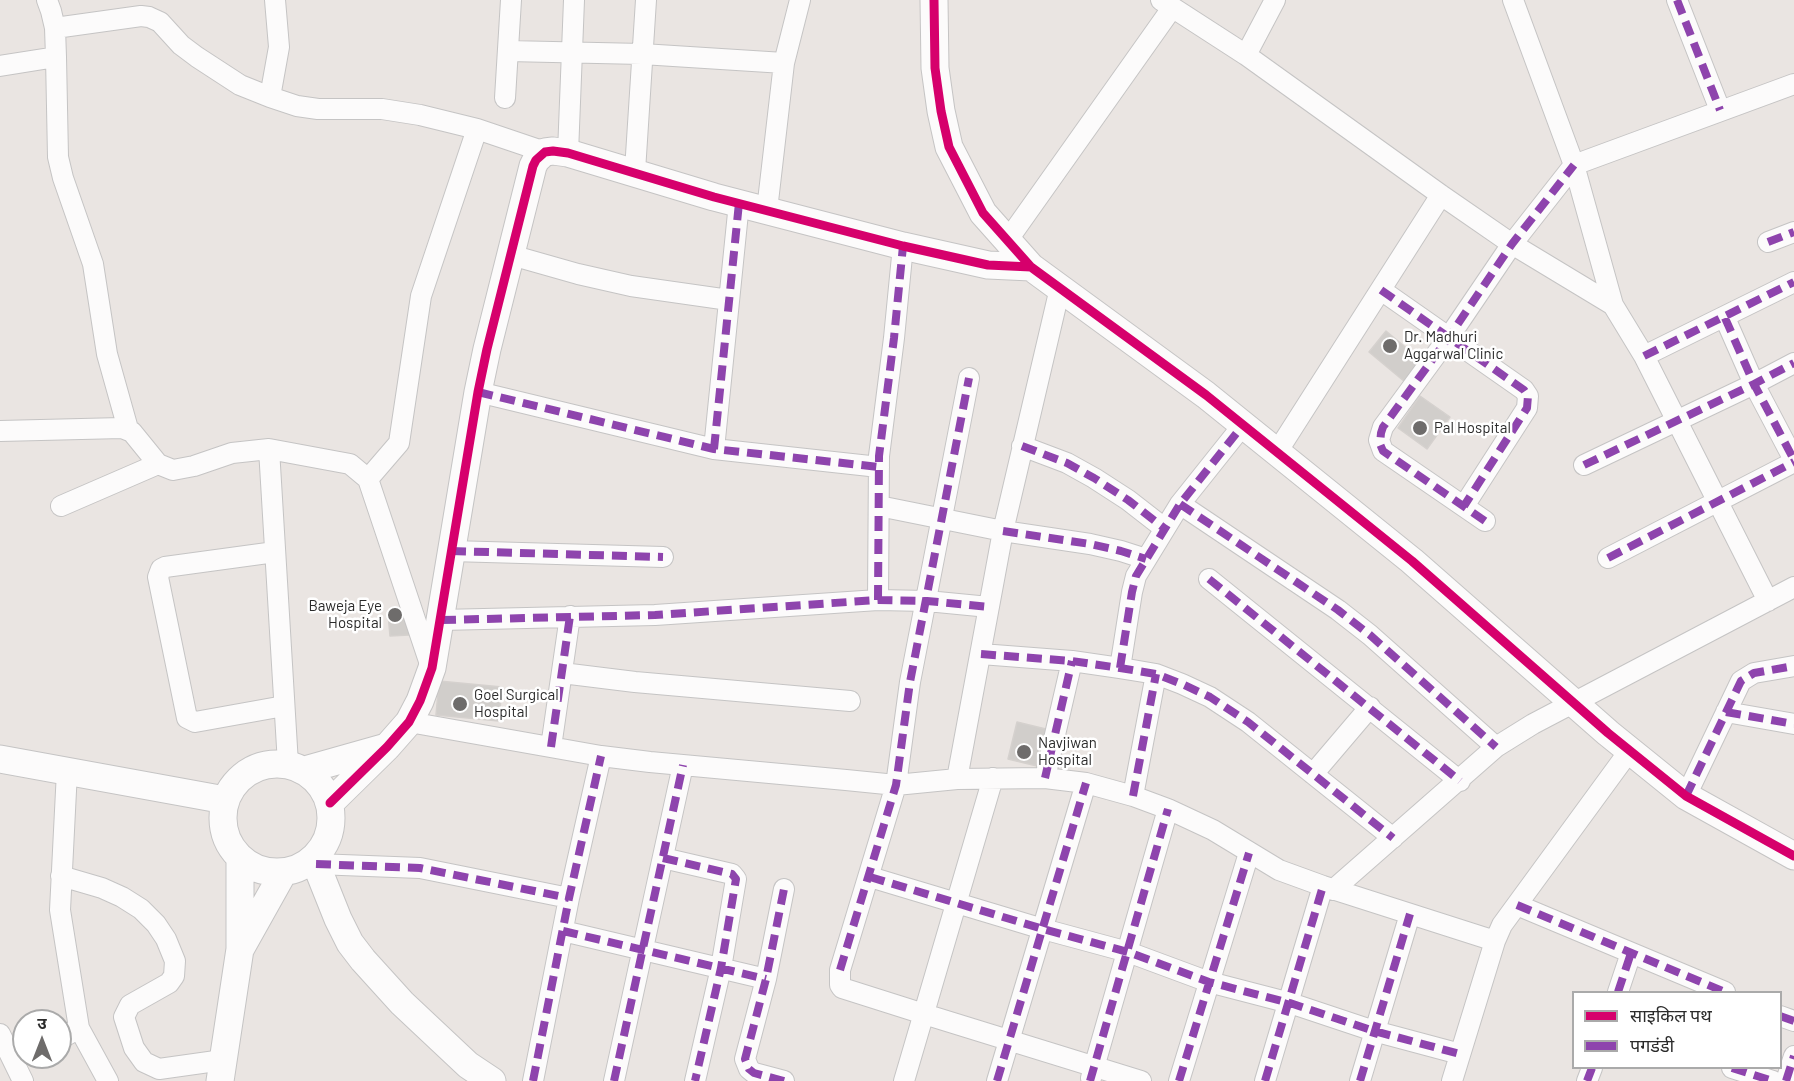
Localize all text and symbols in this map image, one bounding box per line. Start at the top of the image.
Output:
place label: Dr. Madhuri Aggarwal Clinic [1404,328,1503,363]
marker: Dr. Madhuri Aggarwal Clinic [1381,337,1399,355]
marker: Pal Hospital [1411,419,1429,437]
place label: Pal Hospital [1434,419,1511,437]
place label: Baweja Eye Hospital [308,597,382,632]
marker: Baweja Eye Hospital [386,606,404,624]
place label: Goel Surgical Hospital [474,686,559,721]
marker: Goel Surgical Hospital [451,695,469,713]
place label: Navjiwan Hospital [1038,734,1097,769]
marker: Navjiwan Hospital [1015,743,1033,761]
legend [1572,991,1782,1069]
text: साइकिल पथ [1630,1004,1712,1026]
north arrow [12,1009,72,1069]
text: उ [37,1013,47,1032]
text: पगडंडी [1630,1034,1674,1056]

